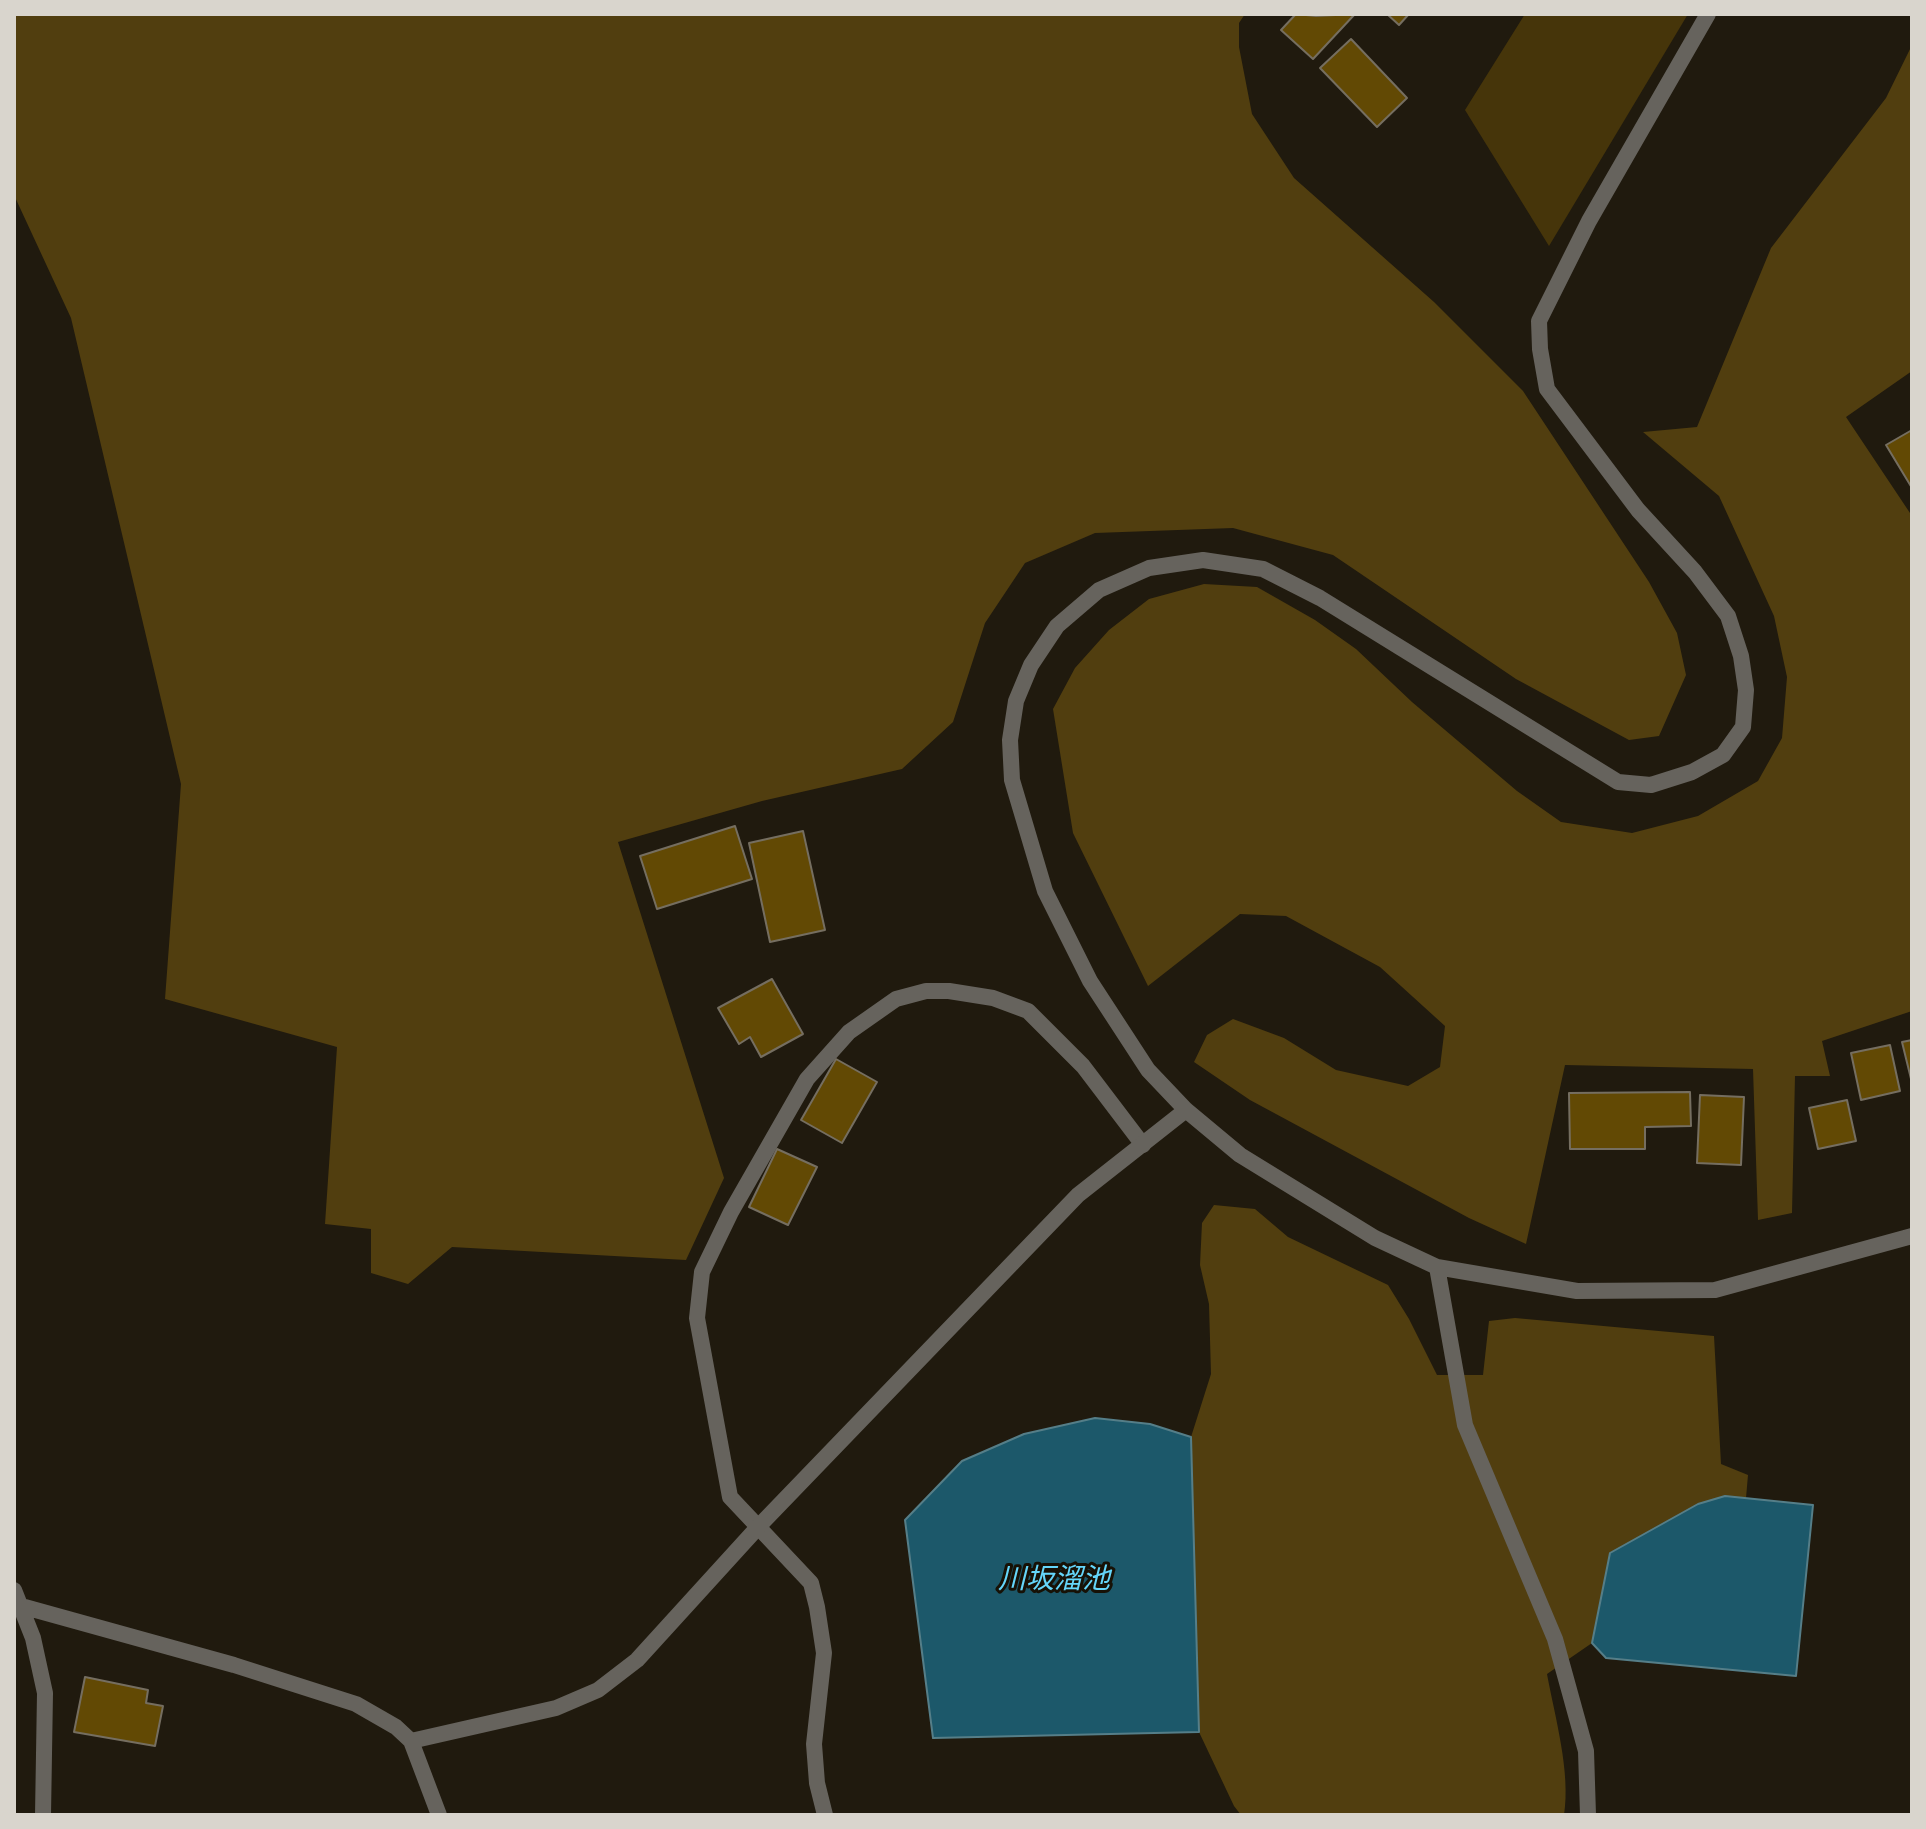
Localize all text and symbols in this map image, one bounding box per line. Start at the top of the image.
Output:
water label: 川坂溜池 [998,1564,1110,1598]

